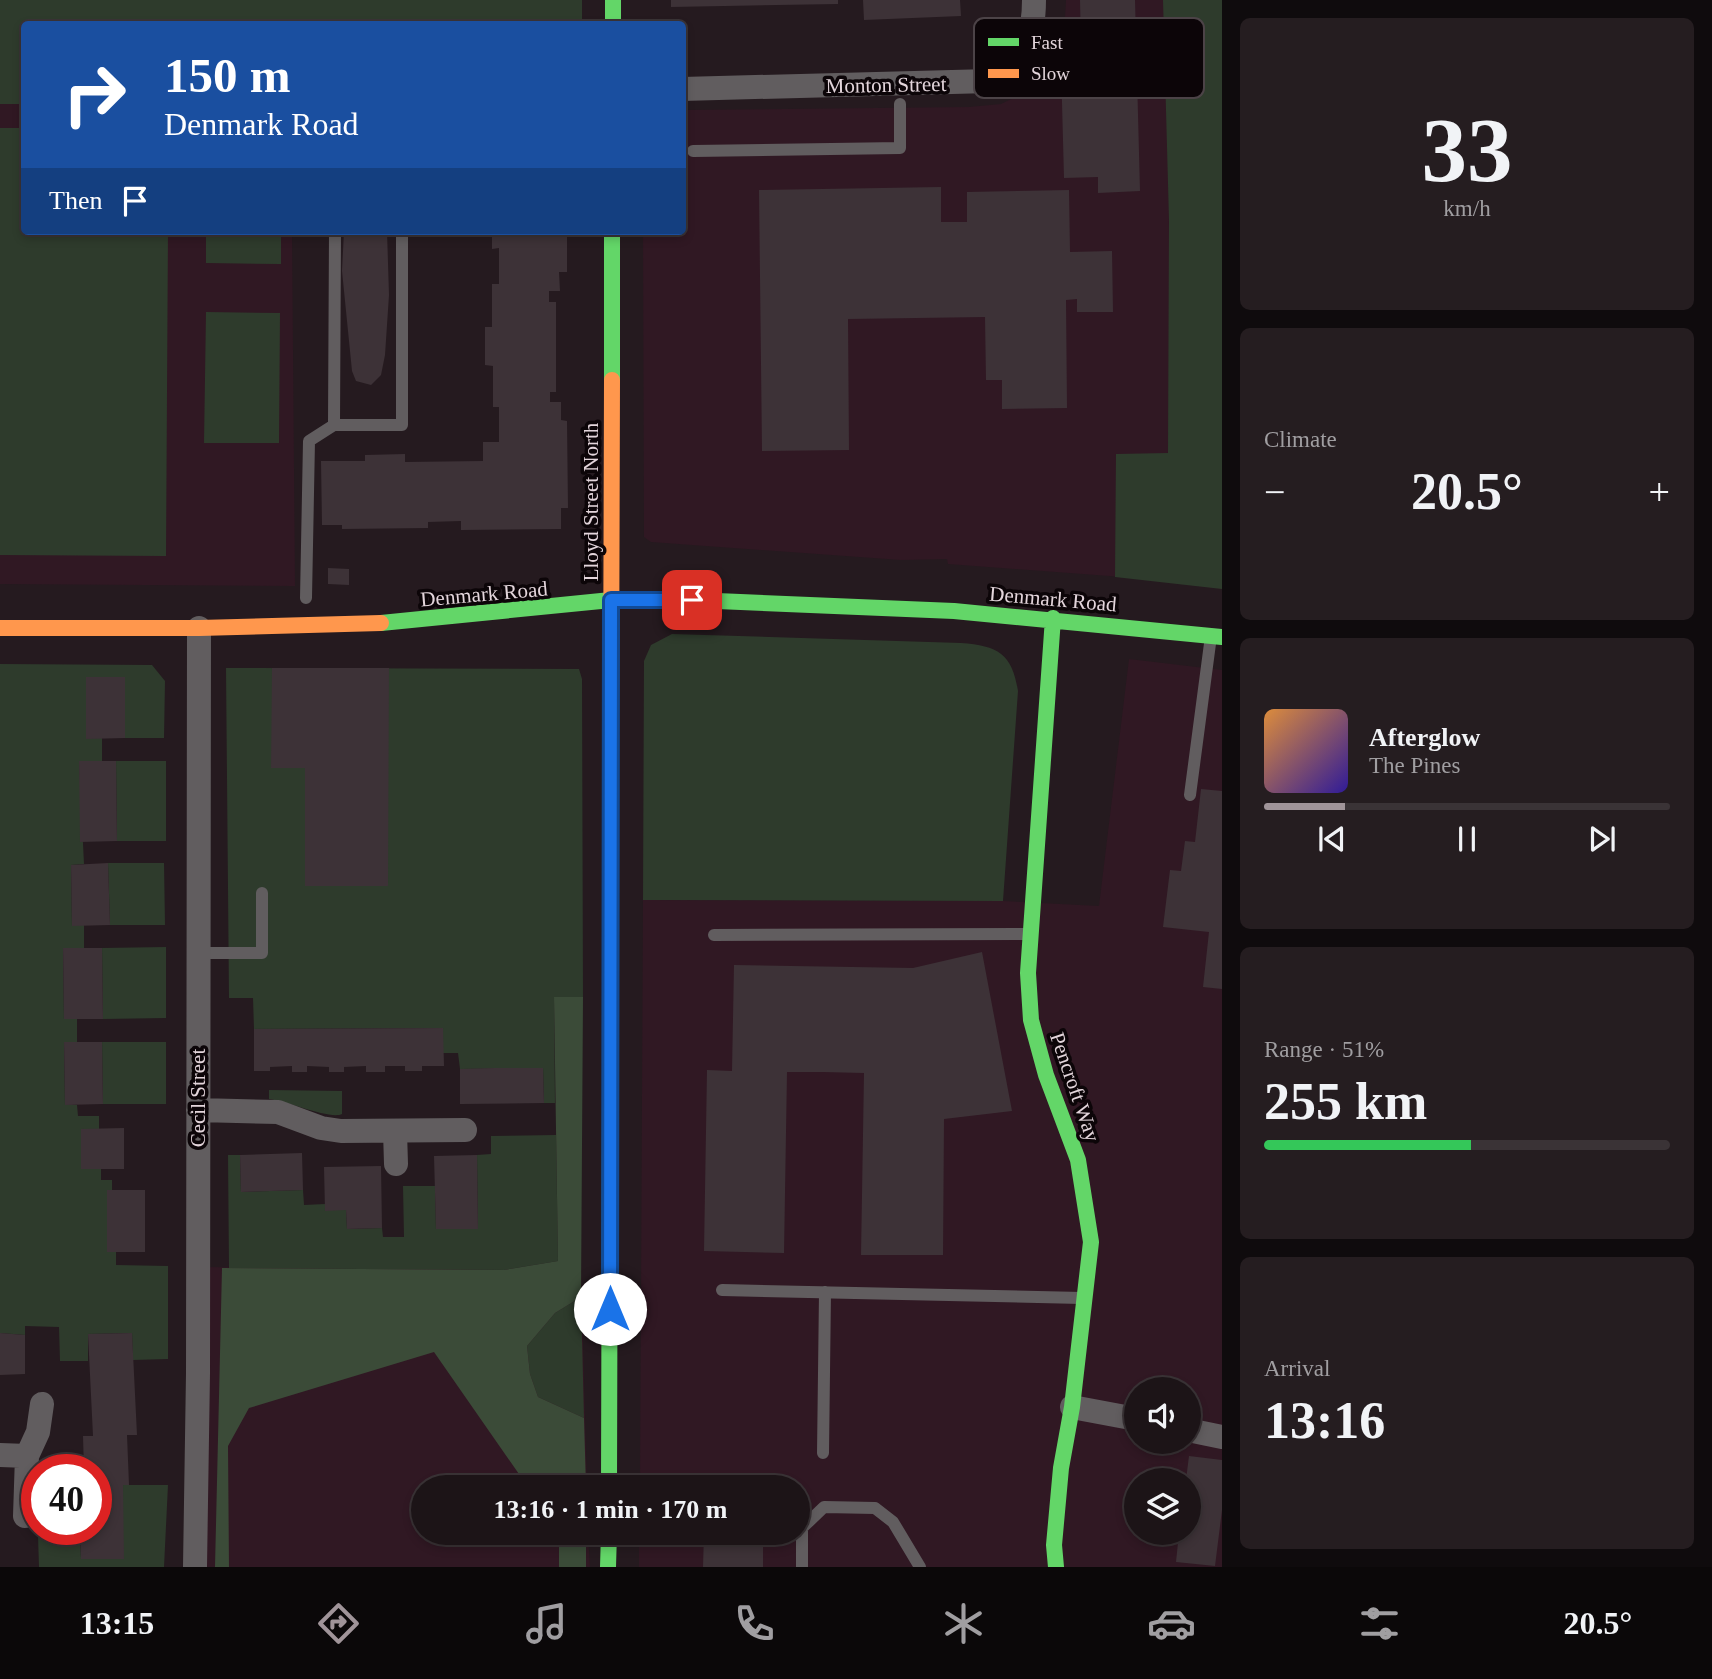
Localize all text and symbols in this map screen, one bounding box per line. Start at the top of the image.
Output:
legend [974,18,1204,98]
text: Fast [1031,32,1063,53]
text: 150 m [164,48,291,103]
icon: right [49,49,140,140]
text: Slow [1031,63,1070,84]
street label: Monton Street [825,72,947,98]
text: 33 [1422,100,1513,201]
text: Denmark Road [164,106,359,142]
icon: arrive [116,182,154,220]
text: Then [49,186,102,215]
text: km/h [1443,196,1491,221]
street label: Lloyd Street North [579,422,603,581]
text: Climate [1264,427,1337,452]
text: 20.5° [1411,463,1523,520]
text: − [1264,471,1285,513]
text: + [1649,471,1670,513]
pin [662,570,722,630]
street label: Denmark Road [419,576,549,612]
icon: arrive [673,581,711,619]
street label: Denmark Road [988,581,1118,617]
text: Afterglow [1369,723,1480,752]
text: The Pines [1369,753,1460,778]
icon: previous [1313,820,1351,858]
icon: pause [1448,820,1486,858]
icon: next [1583,820,1621,858]
street label: Pencroft Way [1045,1029,1105,1145]
text: Range · 51% [1264,1037,1384,1062]
street label: Cecil Street [186,1049,210,1147]
text: 255 km [1264,1073,1427,1130]
position arrow [573,1272,647,1346]
text: Arrival [1264,1356,1330,1381]
map controls [1124,1377,1201,1545]
button: sound [1124,1377,1201,1454]
text: 13:16 [1264,1392,1385,1449]
speed limit sign: 40 [21,1454,112,1545]
button: layers [1124,1468,1201,1545]
text: 13:16 · 1 min · 170 m [494,1495,728,1524]
icon: directions [314,1599,363,1648]
icon: music [522,1599,571,1648]
icon: phone [730,1599,779,1648]
icon: climate [939,1599,988,1648]
icon: car [1147,1599,1196,1648]
icon: filters [1355,1599,1404,1648]
text: 13:15 [80,1605,154,1641]
text: 20.5° [1564,1605,1632,1641]

